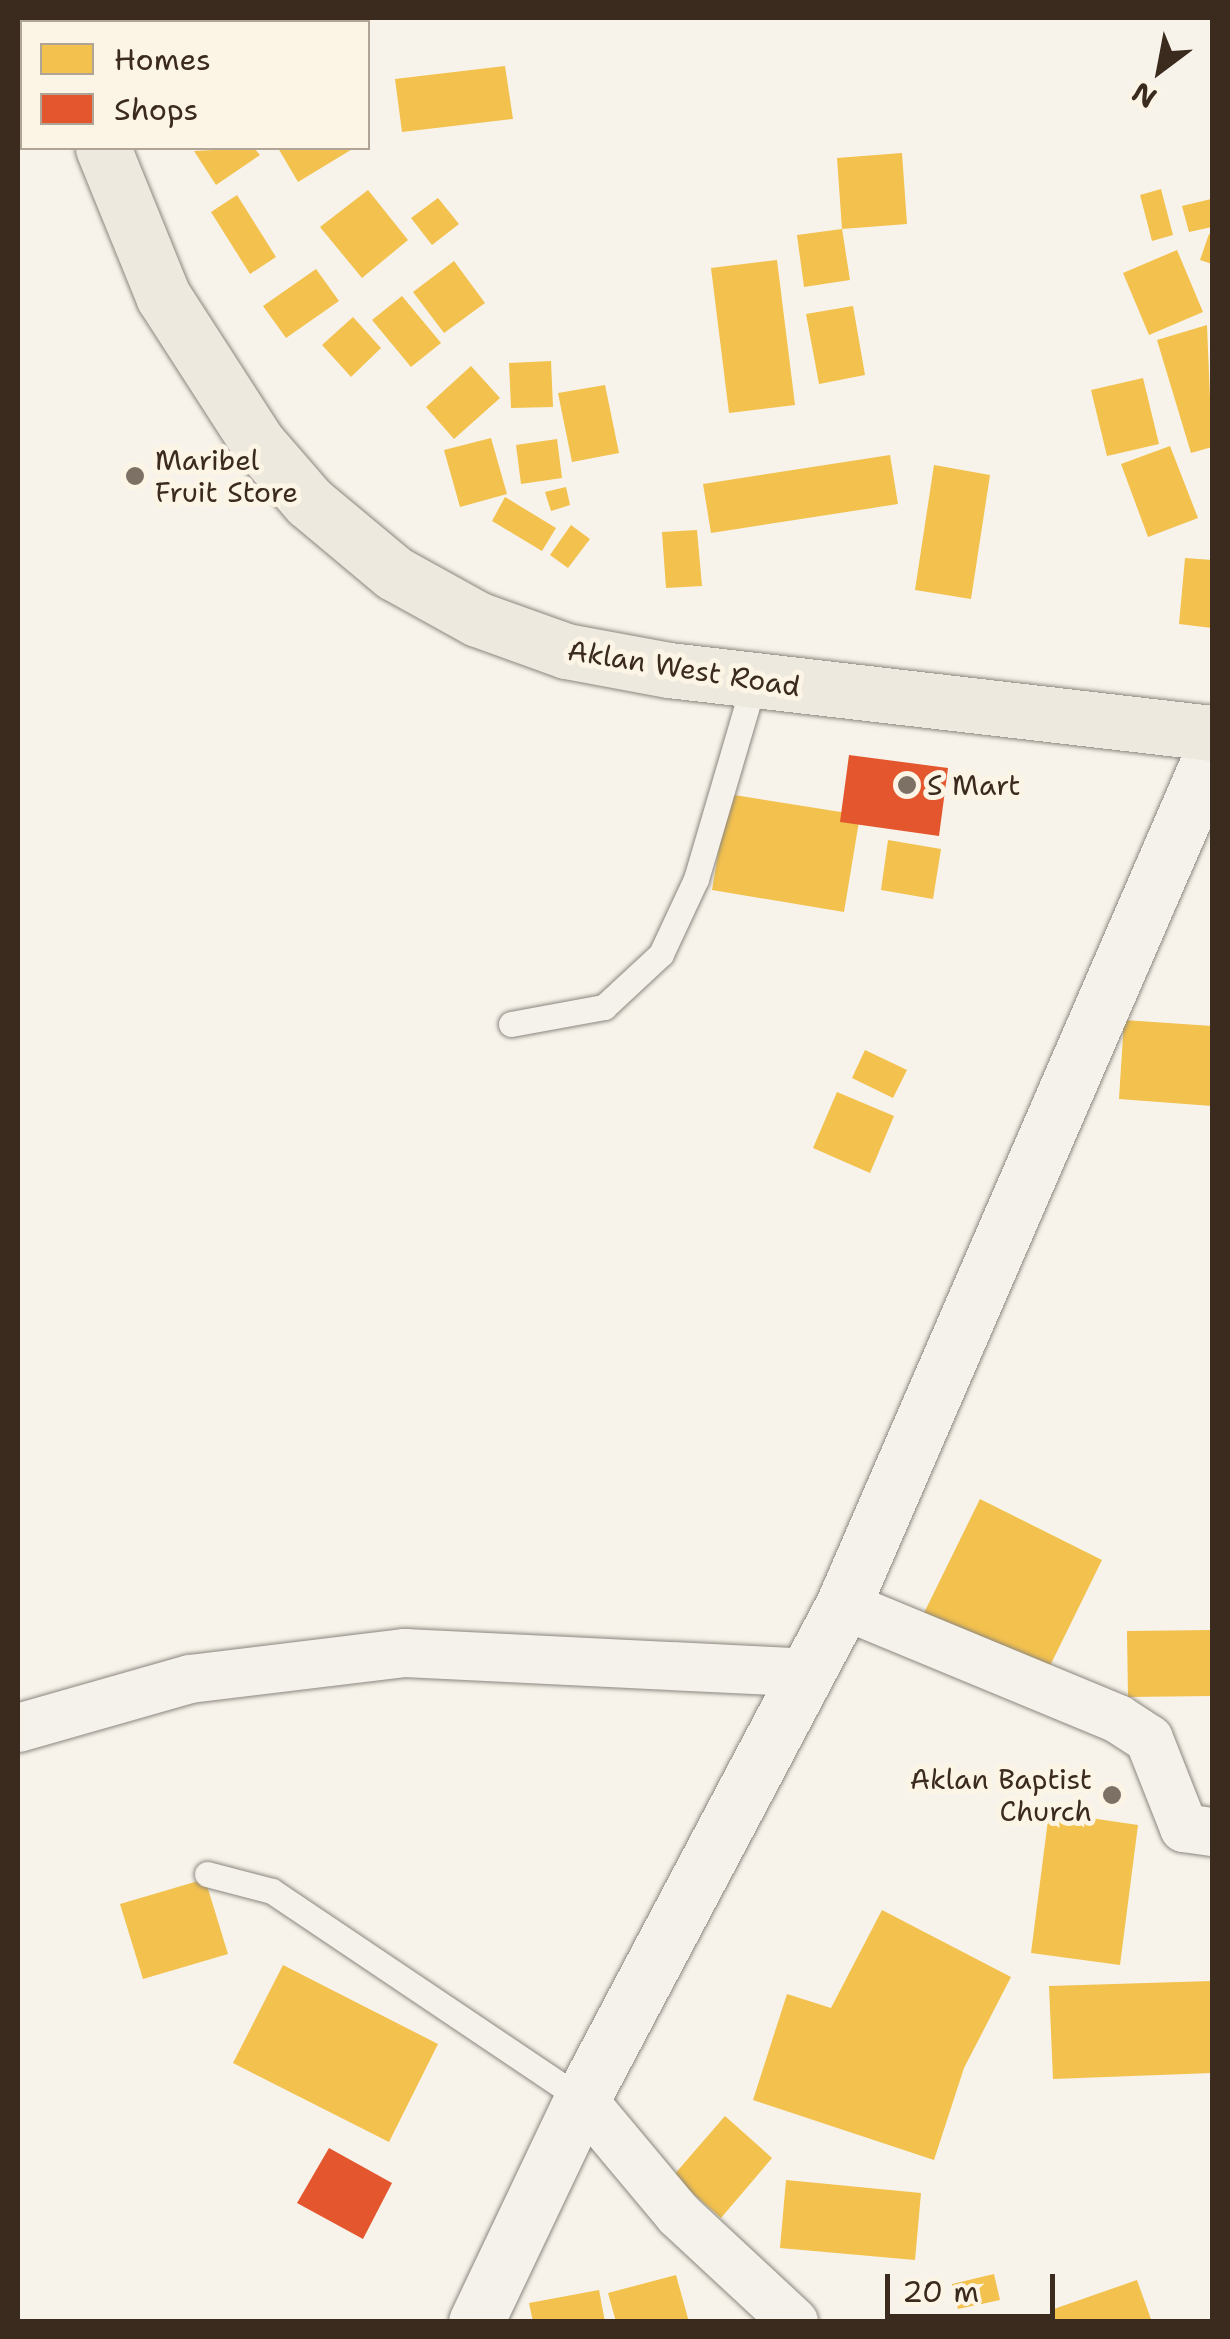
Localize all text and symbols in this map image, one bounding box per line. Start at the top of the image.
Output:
legend [20,20,370,150]
north arrow [1110,20,1210,120]
text: Homes [114,39,211,80]
text: N [1125,73,1164,117]
text: Shops [114,89,198,130]
place label: Maribel Fruit Store [155,443,298,509]
marker: Maribel Fruit Store [124,465,146,487]
street label: Aklan West Road [565,633,803,703]
place label: S Mart [927,768,1021,802]
marker: S Mart [896,774,918,796]
place label: Aklan Baptist Church [910,1762,1092,1828]
marker: Aklan Baptist Church [1101,1784,1123,1806]
scale bar [890,2254,1060,2316]
text: 20 m [902,2271,979,2312]

